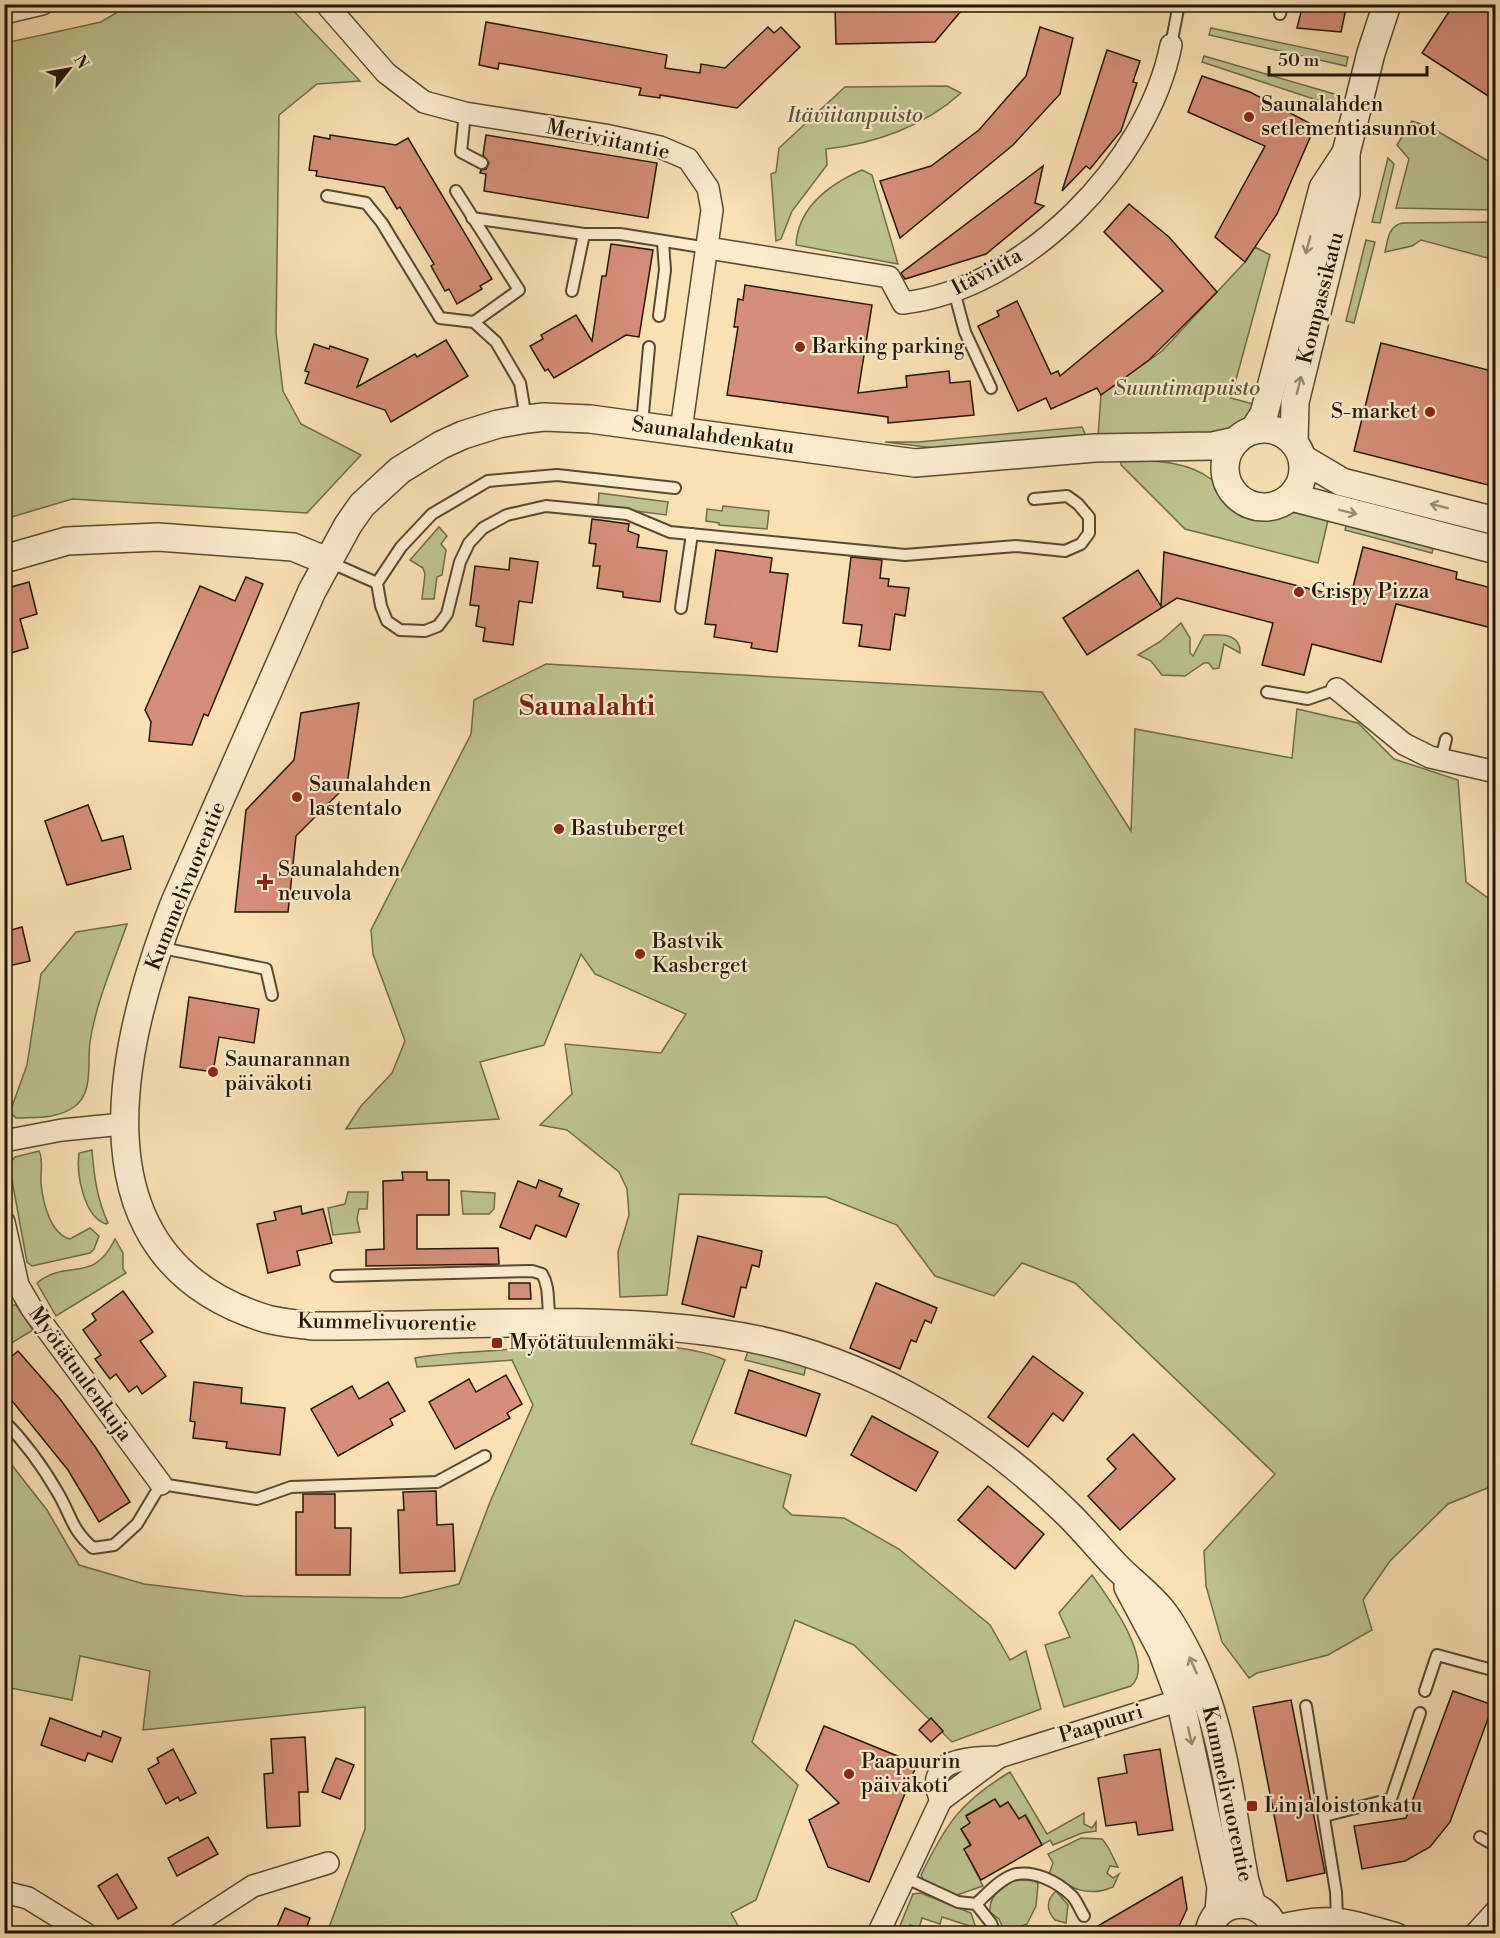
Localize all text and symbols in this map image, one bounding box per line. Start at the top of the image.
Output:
north arrow [39,39,99,99]
scale bar [1269,39,1426,77]
text: 50 m [1278,49,1320,72]
text: N [69,51,93,73]
place label: Saunalahden setlementiasunnot [1261,92,1438,142]
park label: Itäviitanpuisto [786,103,923,129]
marker: Saunalahden setlementiasunnot [1242,110,1256,124]
street label: Meriviitantie [544,114,672,166]
street label: Kompassikatu [1292,229,1350,367]
one-way arrow [1302,235,1314,254]
street label: Itäviitta [947,242,1027,301]
place label: Barking parking [811,334,965,360]
marker: Barking parking [793,340,807,354]
park label: Suuntimapuisto [1114,376,1260,402]
one-way arrow [1294,376,1306,395]
place label: S-market [1331,399,1419,425]
marker: S-market [1423,405,1437,419]
street label: Saunalahdenkatu [630,412,796,460]
one-way arrow [1430,500,1449,512]
one-way arrow [1338,507,1357,519]
place label: Crispy Pizza [1311,579,1430,605]
marker: Crispy Pizza [1292,585,1306,599]
district label: Saunalahti [519,690,655,724]
place label: Saunalahden lastentalo [309,772,432,822]
marker: Saunalahden lastentalo [290,790,304,804]
street label: Kummelivuorentie [140,798,232,974]
place label: Bastuberget [570,816,686,842]
marker: Bastuberget [552,822,566,836]
place label: Saunalahden neuvola [278,857,401,907]
marker: Saunalahden neuvola [256,873,274,891]
place label: Bastvik Kasberget [651,929,749,979]
marker: Bastvik Kasberget [633,947,647,961]
place label: Saunarannan päiväkoti [225,1047,351,1097]
marker: Saunarannan päiväkoti [206,1065,220,1079]
street label: Myötätuulenkuja [22,1302,138,1447]
street label: Kummelivuorentie [297,1308,477,1338]
place label: Myötätuulenmäki [509,1330,675,1356]
marker: Myötätuulenmäki [490,1336,504,1350]
one-way arrow [1187,1657,1198,1675]
street label: Paapuuri [1056,1699,1146,1749]
street label: Kummelivuorentie [1196,1704,1258,1884]
one-way arrow [1184,1726,1196,1745]
place label: Paapuurin päiväkoti [861,1749,961,1799]
marker: Paapuurin päiväkoti [842,1767,856,1781]
place label: Linjaloistonkatu [1264,1793,1422,1819]
marker: Linjaloistonkatu [1245,1799,1259,1813]

